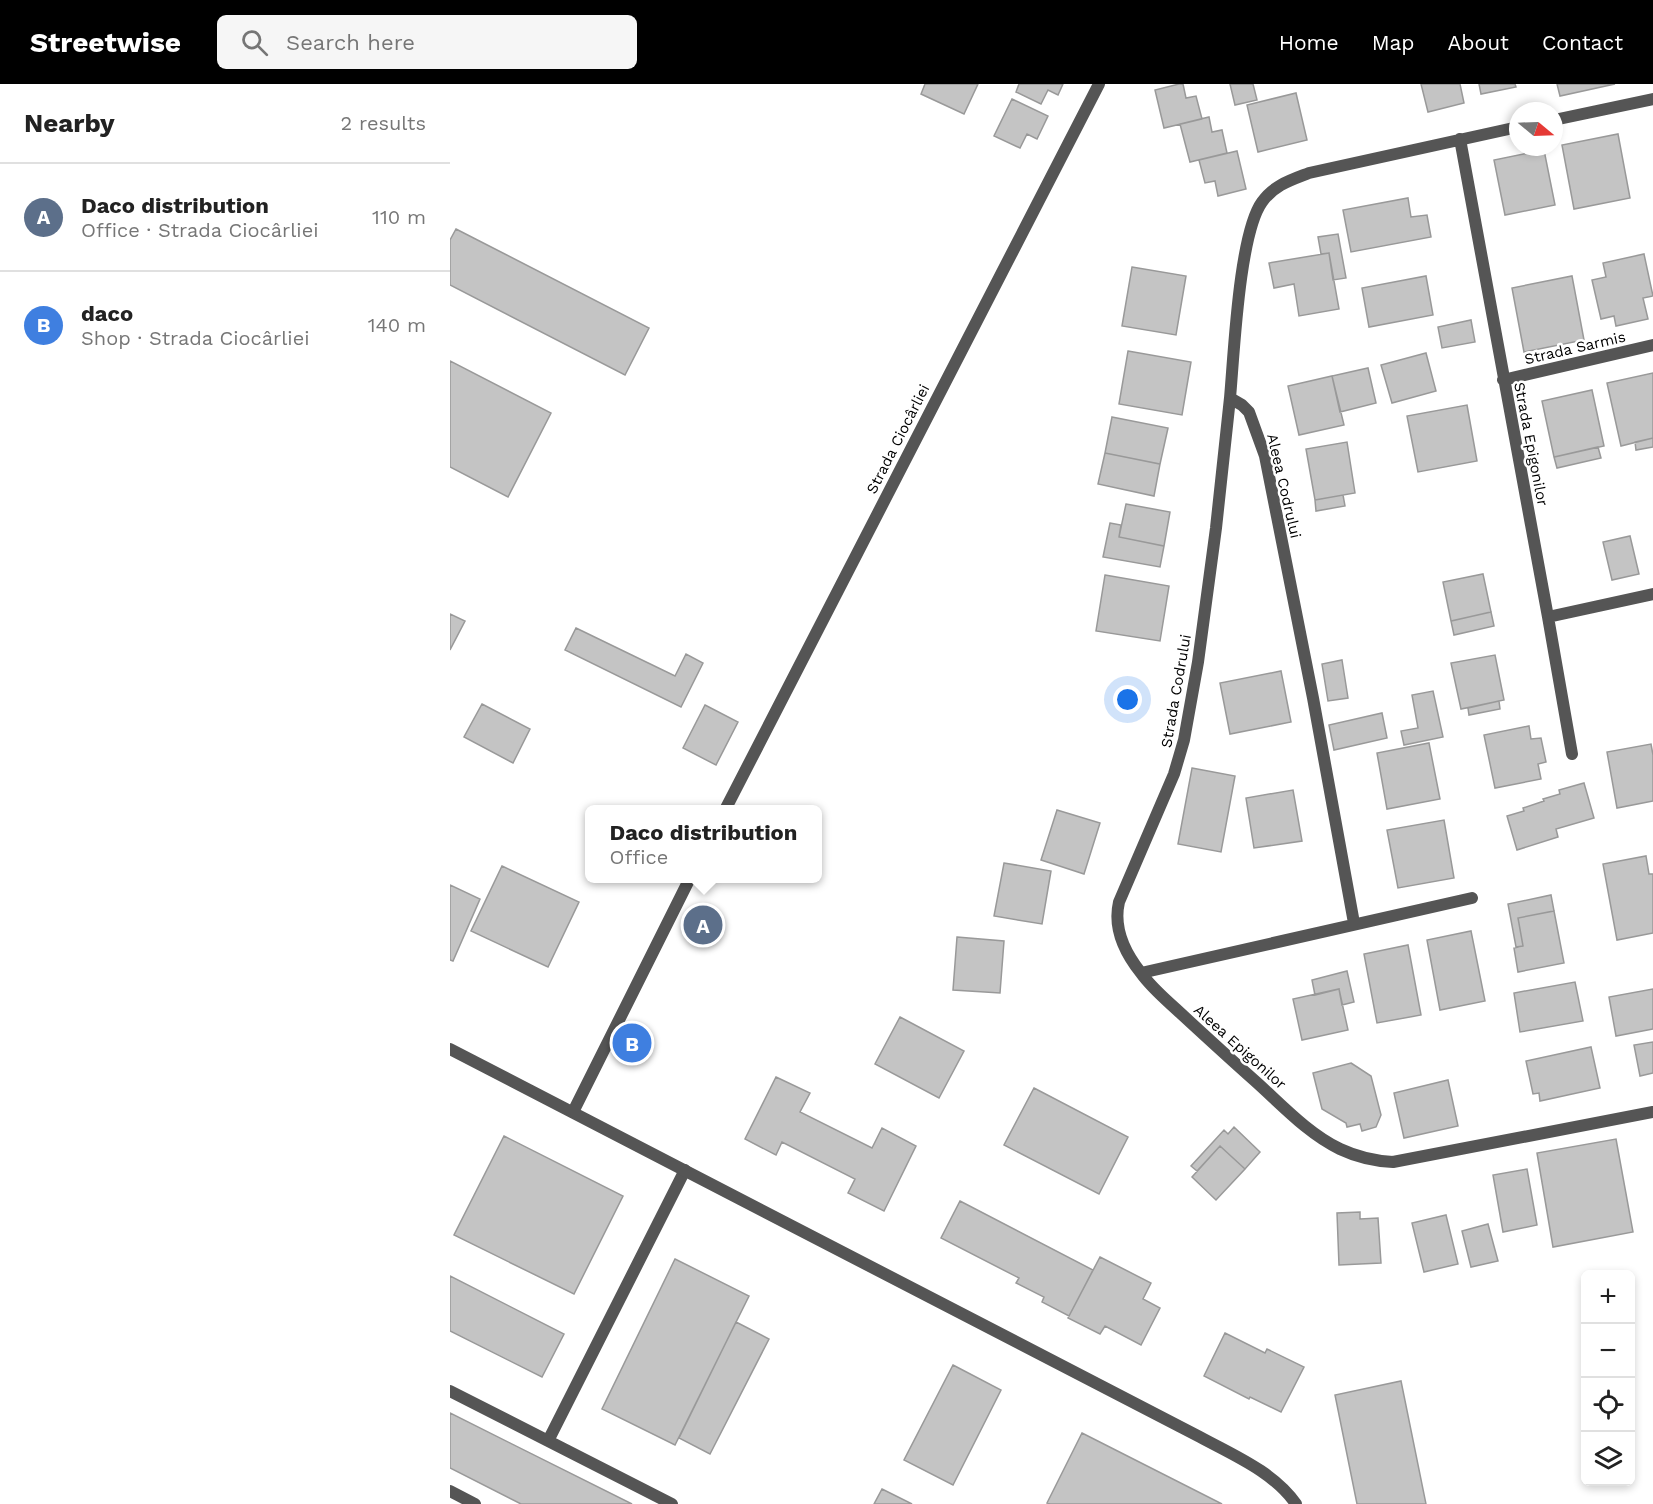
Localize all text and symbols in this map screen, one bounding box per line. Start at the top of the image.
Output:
search box [217,15,637,69]
text: Streetwise [30,26,181,59]
icon: search [238,26,271,59]
text: Search here [286,30,415,55]
text: Home [1279,30,1339,55]
text: Map [1372,30,1415,55]
text: About [1448,30,1509,55]
text: Contact [1542,30,1623,55]
north arrow [1509,102,1563,156]
text: Nearby [24,108,115,138]
text: 2 results [341,111,426,135]
text: Daco distribution [81,193,269,218]
text: A [37,205,50,229]
text: 110 m [372,205,426,229]
text: Office · Strada Ciocârliei [81,218,319,242]
text: daco [81,301,133,326]
text: B [37,313,50,337]
text: 140 m [368,313,426,337]
text: Shop · Strada Ciocârliei [81,326,310,350]
street label: Strada Sarmis [1523,328,1627,368]
street label: Strada Epigonilor [1510,380,1552,508]
street label: Strada Ciocârliei [863,381,933,497]
street label: Aleea Codrului [1263,432,1305,540]
street label: Strada Codrului [1157,633,1195,749]
your location [1113,685,1142,714]
popup [585,805,822,883]
text: Daco distribution [610,820,797,845]
text: Office [610,845,668,869]
pin: A [684,902,722,948]
street label: Aleea Epigonilor [1190,1001,1290,1093]
pin: B [612,1020,651,1066]
map controls [1581,1270,1635,1486]
button: + [1581,1270,1635,1324]
button: − [1581,1324,1635,1378]
button: locate [1581,1378,1635,1432]
button: layers [1581,1432,1635,1486]

